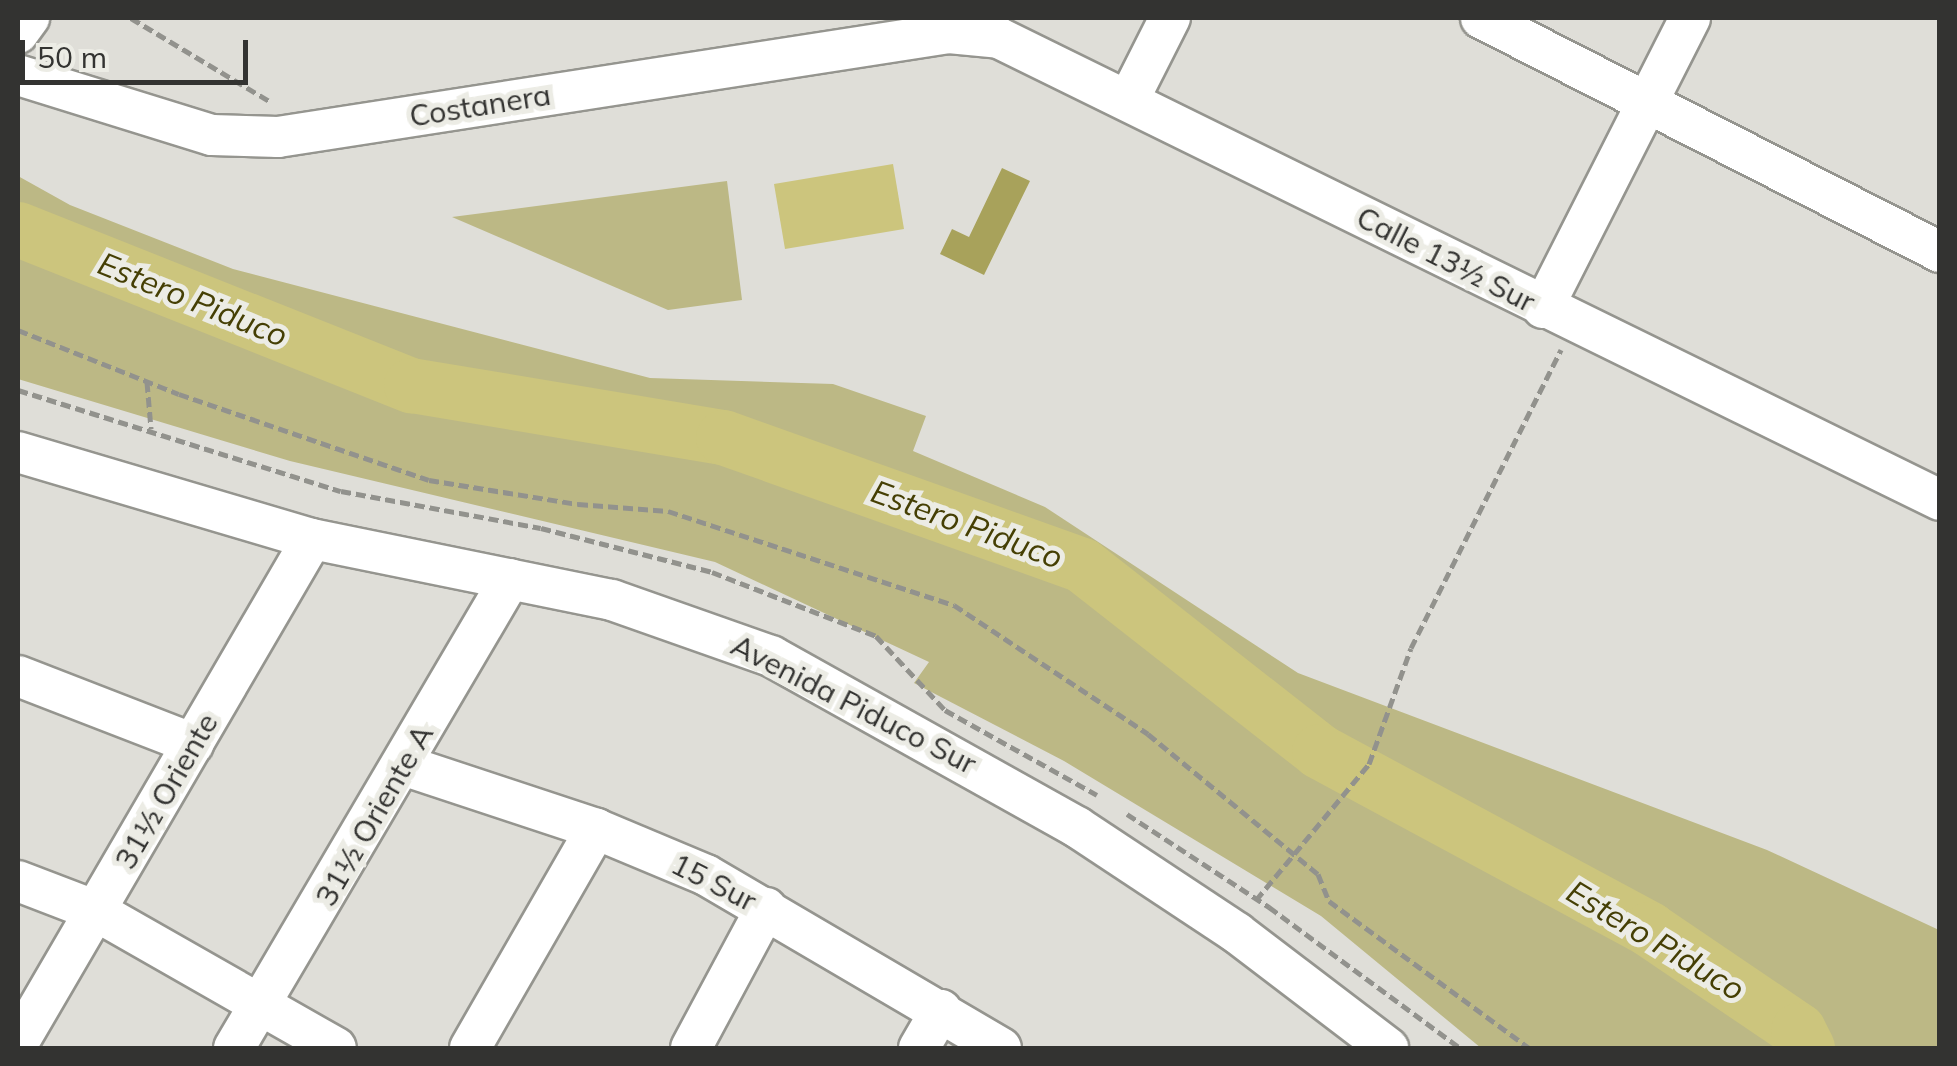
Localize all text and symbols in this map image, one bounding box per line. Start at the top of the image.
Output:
scale bar [25,20,252,82]
text: 50 m [37,38,107,76]
street label: Costanera [407,76,553,134]
street label: Calle 13½ Sur [1351,199,1541,319]
water label: Estero Piduco [93,244,293,354]
water label: Estero Piduco [866,472,1068,576]
street label: Avenida Piduco Sur [725,627,983,781]
street label: 31½ Oriente [107,707,225,875]
street label: 31½ Oriente A [307,718,441,912]
street label: 15 Sur [665,845,763,919]
water label: Estero Piduco [1560,872,1752,1008]

